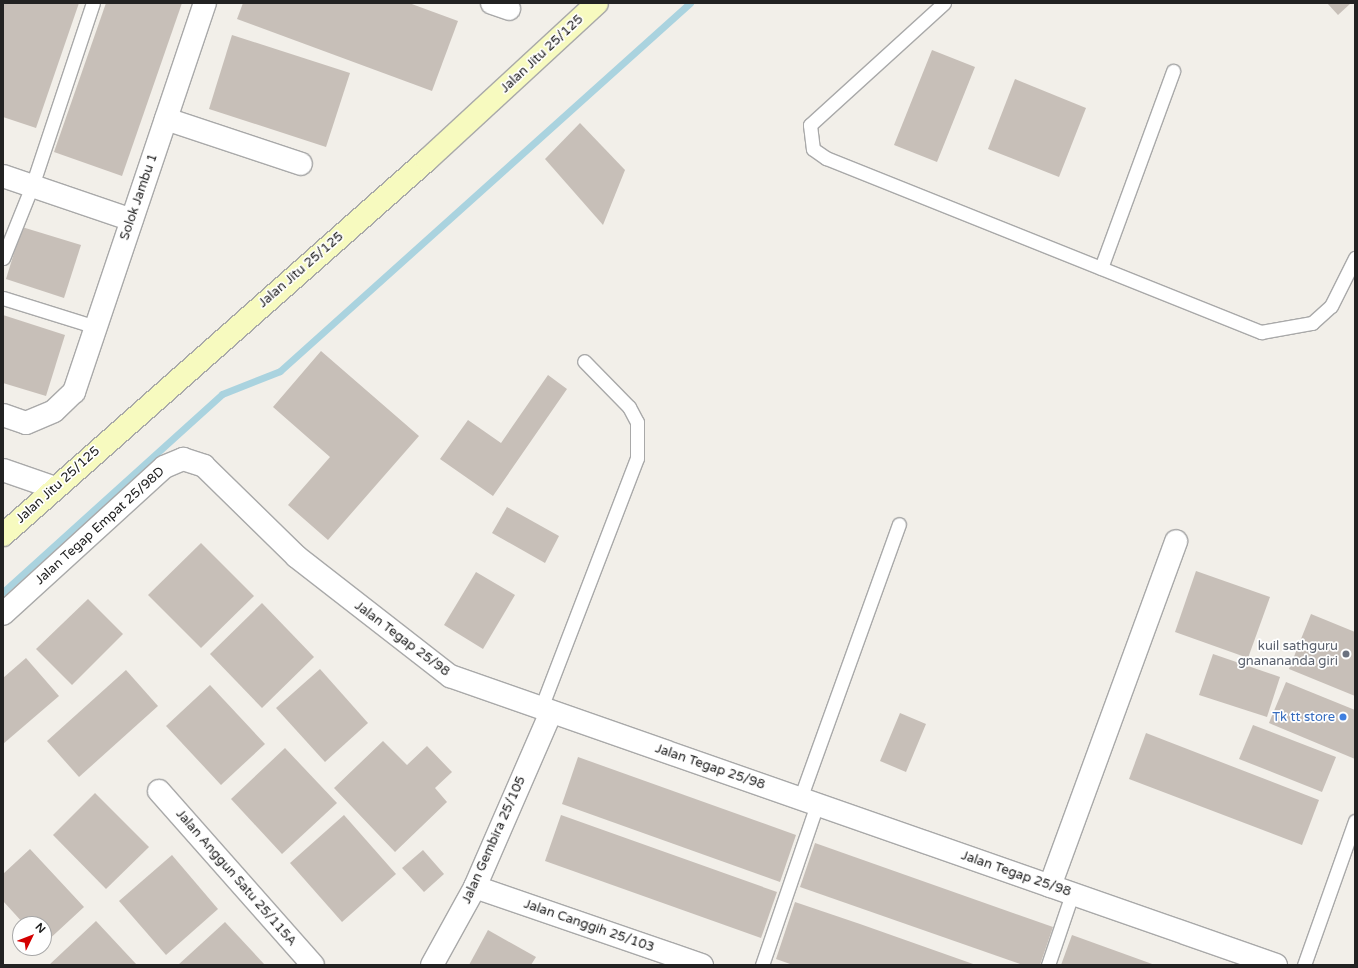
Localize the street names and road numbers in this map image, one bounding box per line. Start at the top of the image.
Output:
street label: Jalan Jitu 25/125 [497,12,587,96]
street label: Solok Jambu 1 [117,152,161,242]
street label: Jalan Jitu 25/125 [255,229,347,311]
street label: Jalan Jitu 25/125 [13,443,103,527]
street label: Jalan Tegap Empat 25/98D [32,464,168,588]
street label: Jalan Tegap 25/98 [351,598,453,680]
street label: Jalan Tegap 25/98 [653,741,767,793]
street label: Jalan Gembira 25/105 [459,774,529,906]
street label: Jalan Anggun Satu 25/115A [172,806,300,950]
street label: Jalan Tegap 25/98 [959,848,1073,900]
street label: Jalan Canggih 25/103 [522,896,656,956]

